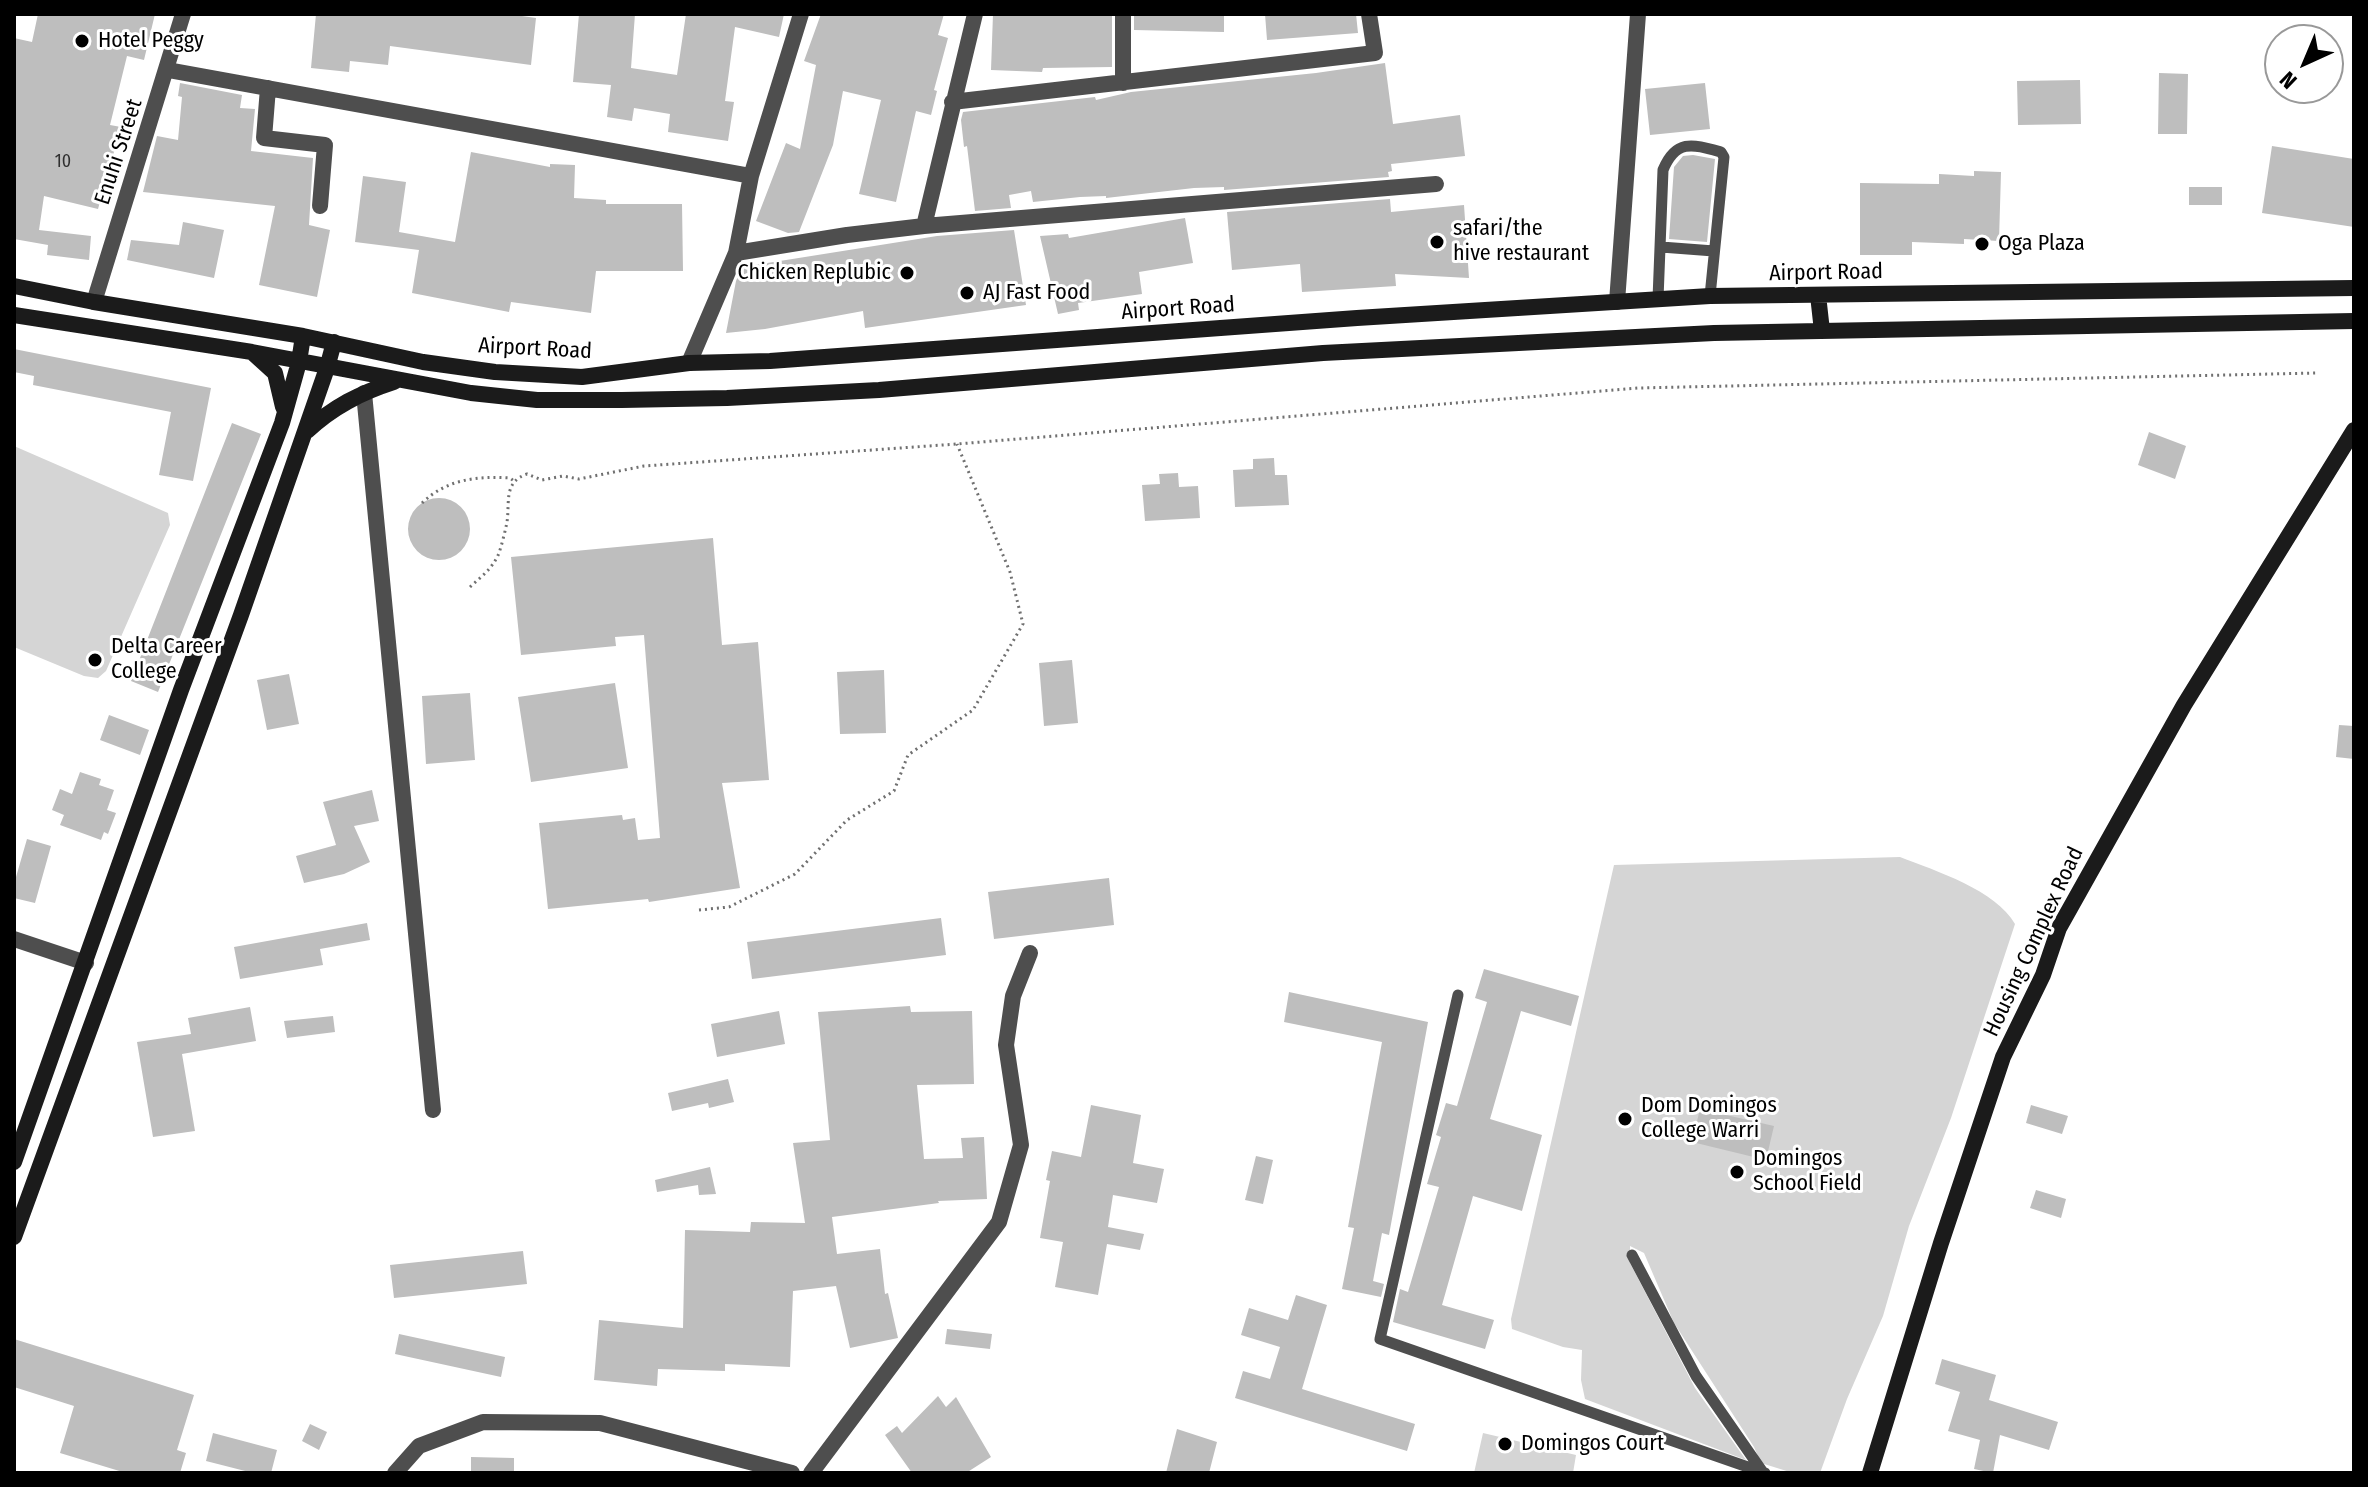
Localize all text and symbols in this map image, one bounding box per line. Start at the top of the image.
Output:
north arrow [2264,24,2344,104]
place label: Hotel Peggy [98,28,204,54]
marker: Hotel Peggy [73,32,91,50]
text: N [2274,66,2302,94]
street label: Enuhi Street [90,96,148,208]
house number: 10 [55,151,71,173]
place label: safari/the hive restaurant [1453,216,1589,268]
place label: Oga Plaza [1998,231,2085,257]
marker: safari/the hive restaurant [1428,233,1446,251]
marker: Oga Plaza [1973,235,1991,253]
street label: Airport Road [1769,259,1883,287]
place label: Chicken Replubic [738,260,891,286]
marker: Chicken Replubic [898,264,916,282]
place label: AJ Fast Food [983,280,1090,306]
marker: AJ Fast Food [958,284,976,302]
street label: Airport Road [1120,292,1236,326]
street label: Airport Road [478,333,592,365]
place label: Delta Career College [111,634,222,686]
marker: Delta Career College [86,651,104,669]
street label: Housing Complex Road [1978,843,2090,1041]
place label: Dom Domingos College Warri [1641,1093,1777,1144]
marker: Dom Domingos College Warri [1616,1110,1634,1128]
place label: Domingos School Field [1753,1146,1862,1198]
marker: Domingos School Field [1728,1163,1746,1181]
place label: Domingos Court [1521,1431,1664,1457]
marker: Domingos Court [1496,1435,1514,1453]

